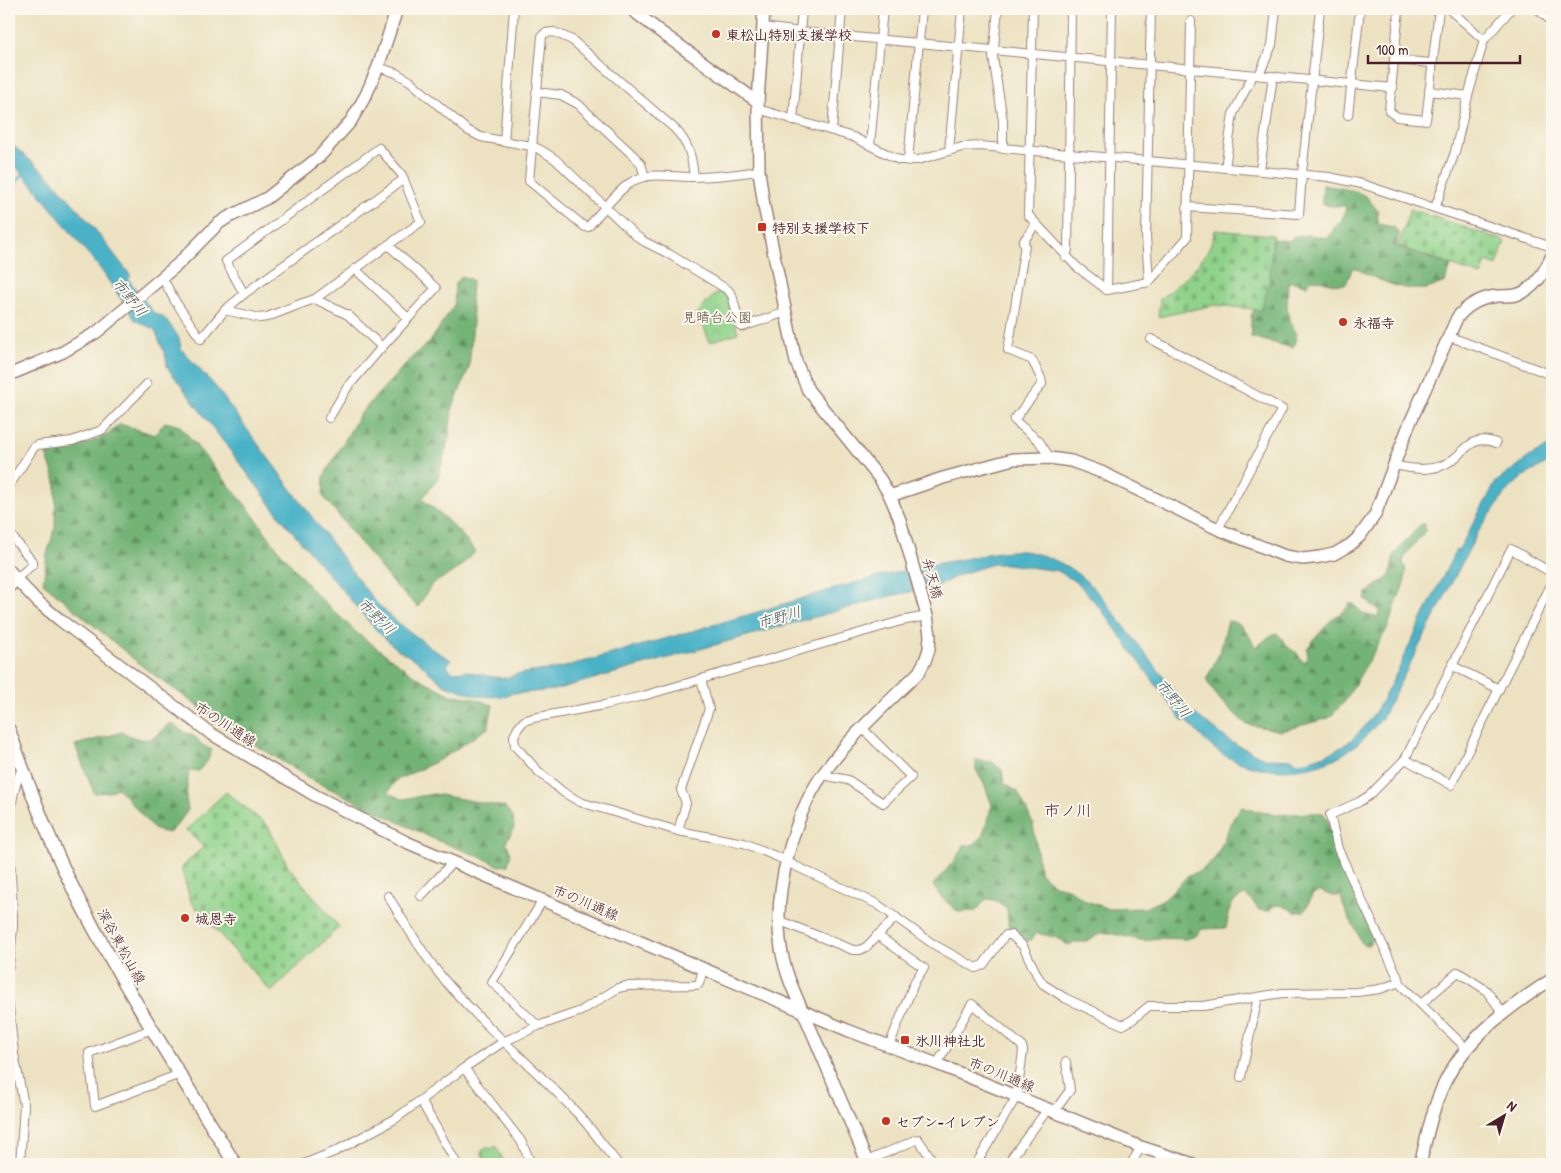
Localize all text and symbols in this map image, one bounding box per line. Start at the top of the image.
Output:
place label: 東松山特別支援学校 [726,25,852,44]
marker: 東松山特別支援学校 [710,28,722,40]
scale bar [1368,32,1521,64]
text: 100 m [1376,39,1409,60]
place label: 特別支援学校下 [772,218,870,237]
marker: 特別支援学校下 [756,221,768,233]
water label: 市野川 [108,273,152,321]
park label: 見晴台公園 [682,307,752,326]
place label: 永福寺 [1353,313,1395,332]
marker: 永福寺 [1337,316,1349,328]
street label: 弁天橋 [918,555,948,601]
water label: 市野川 [354,593,400,639]
water label: 市野川 [754,601,804,633]
water label: 市野川 [1152,674,1196,722]
street label: 市の川通線 [191,697,261,751]
district label: 市ノ川 [1044,799,1092,821]
street label: 市の川通線 [550,880,622,924]
street label: 深谷東松山線 [93,905,151,987]
place label: 城恩寺 [195,909,237,928]
marker: 城恩寺 [179,912,191,924]
place label: 氷川神社北 [915,1031,985,1050]
marker: 氷川神社北 [899,1034,911,1046]
street label: 市の川通線 [966,1052,1038,1096]
north arrow [1478,1090,1528,1140]
text: N [1504,1096,1522,1115]
place label: セブン-イレブン [896,1112,1000,1131]
marker: セブン-イレブン [880,1115,892,1127]

